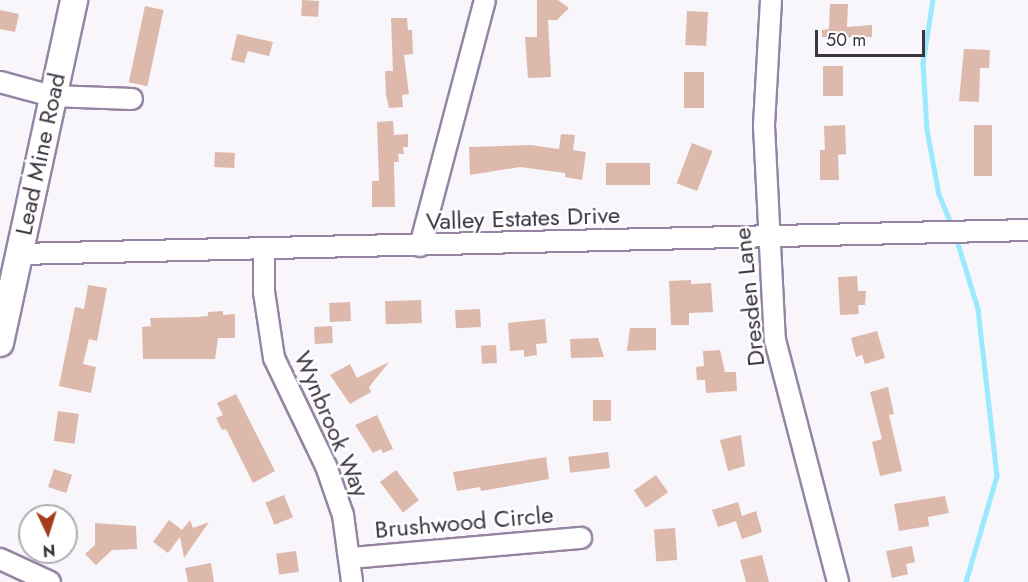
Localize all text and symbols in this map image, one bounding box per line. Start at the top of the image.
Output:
scale bar [818,18,928,56]
text: 50 m [826,27,866,53]
street label: Lead Mine Road [9,70,71,238]
street label: Valley Estates Drive [425,200,621,236]
street label: Dresden Lane [727,226,771,368]
street label: Wynbrook Way [288,347,376,501]
street label: Brushwood Circle [373,500,555,544]
north arrow [18,504,78,564]
text: N [42,539,56,562]

